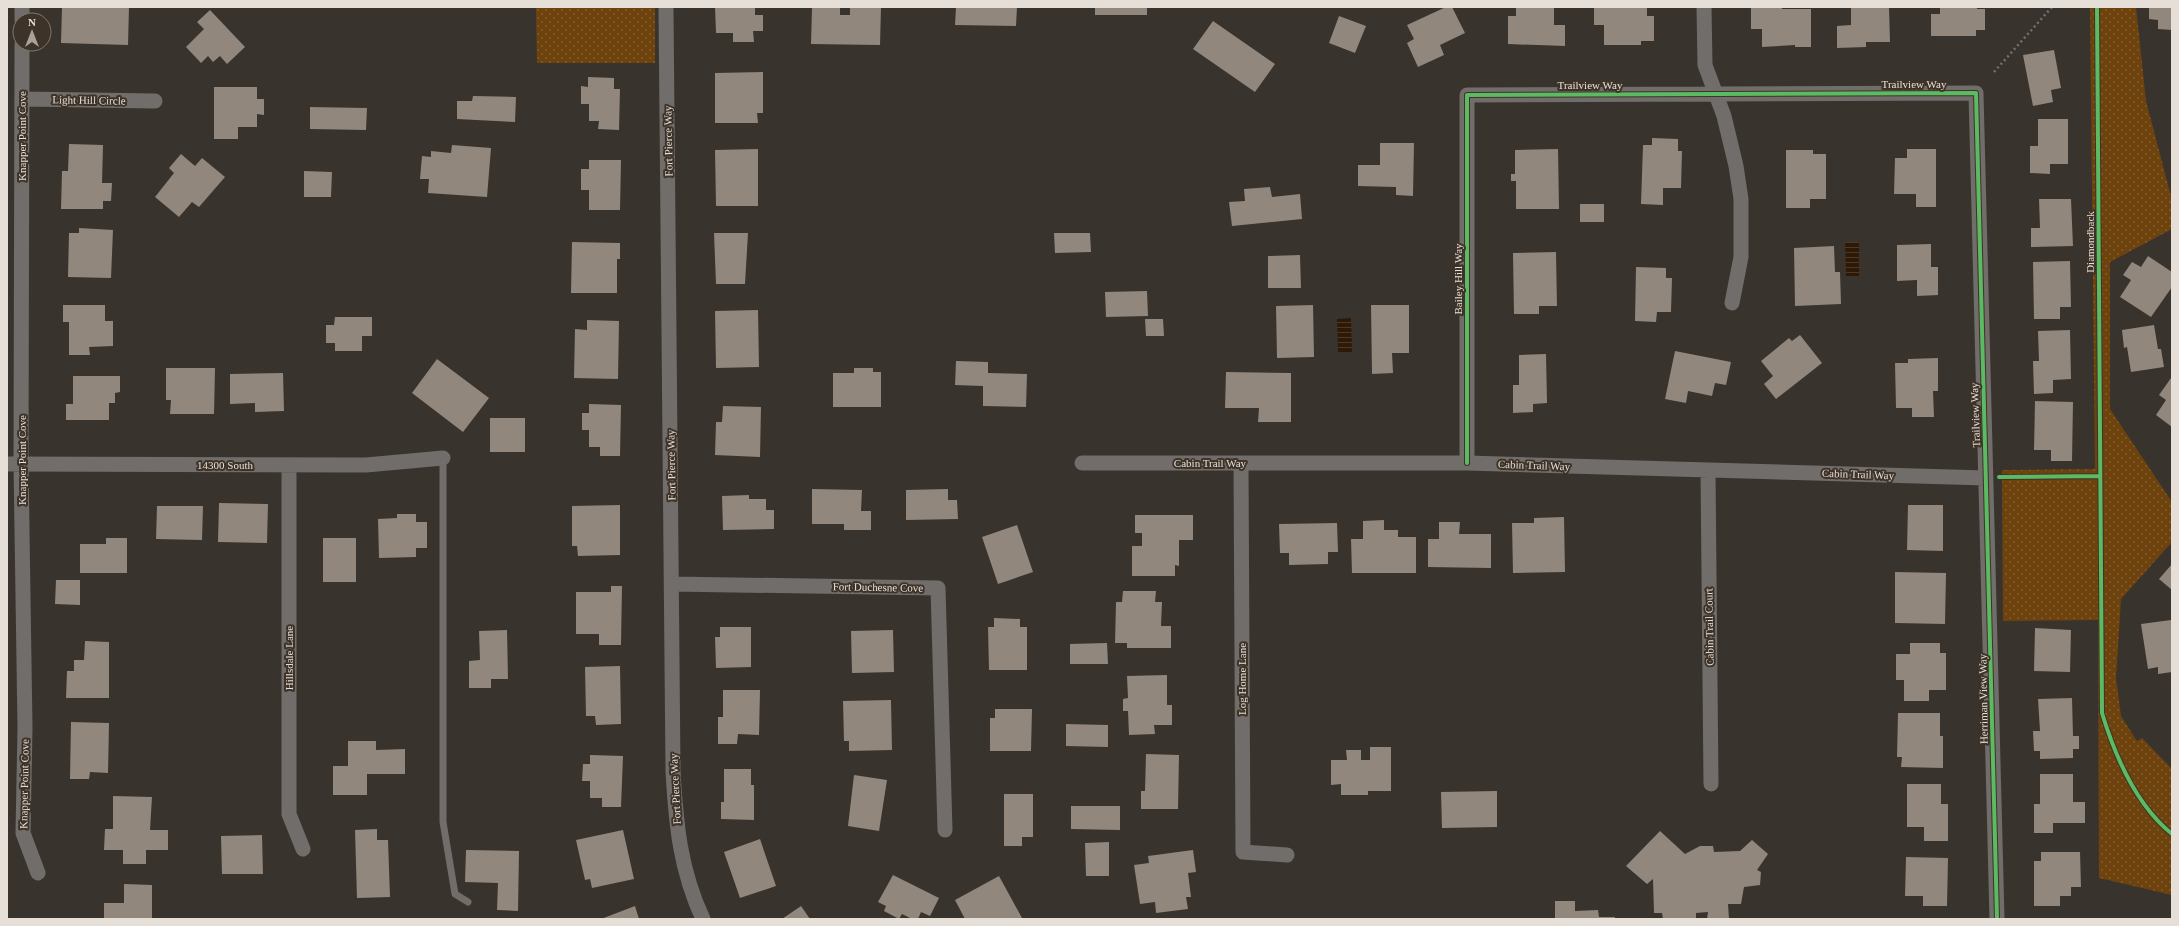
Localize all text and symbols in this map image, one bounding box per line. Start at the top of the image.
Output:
north arrow [12,12,52,52]
text: N [28,16,36,28]
street label: Trailview Way [1882,78,1947,90]
street label: Trailview Way [1558,79,1623,91]
street label: Knapper Point Cove [16,91,28,181]
street label: Light Hill Circle [52,93,126,107]
street label: Fort Pierce Way [661,105,675,177]
street label: Diamondback [2084,211,2096,273]
street label: Bailey Hill Way [1452,243,1464,315]
street label: Trailview Way [1968,382,1982,448]
street label: Knapper Point Cove [16,415,28,505]
street label: Fort Pierce Way [664,429,678,501]
street label: Cabin Trail Way [1174,457,1247,469]
street label: Cabin Trail Way [1498,458,1571,472]
street label: 14300 South [197,459,253,471]
street label: Cabin Trail Way [1822,467,1895,481]
street label: Fort Duchesne Cove [833,580,923,594]
street label: Cabin Trail Court [1702,588,1716,666]
street label: Hillsdale Lane [283,626,295,690]
street label: Log Home Lane [1236,643,1248,715]
street label: Herriman View Way [1976,653,1990,744]
street label: Knapper Point Cove [17,739,31,829]
street label: Fort Pierce Way [667,753,683,825]

